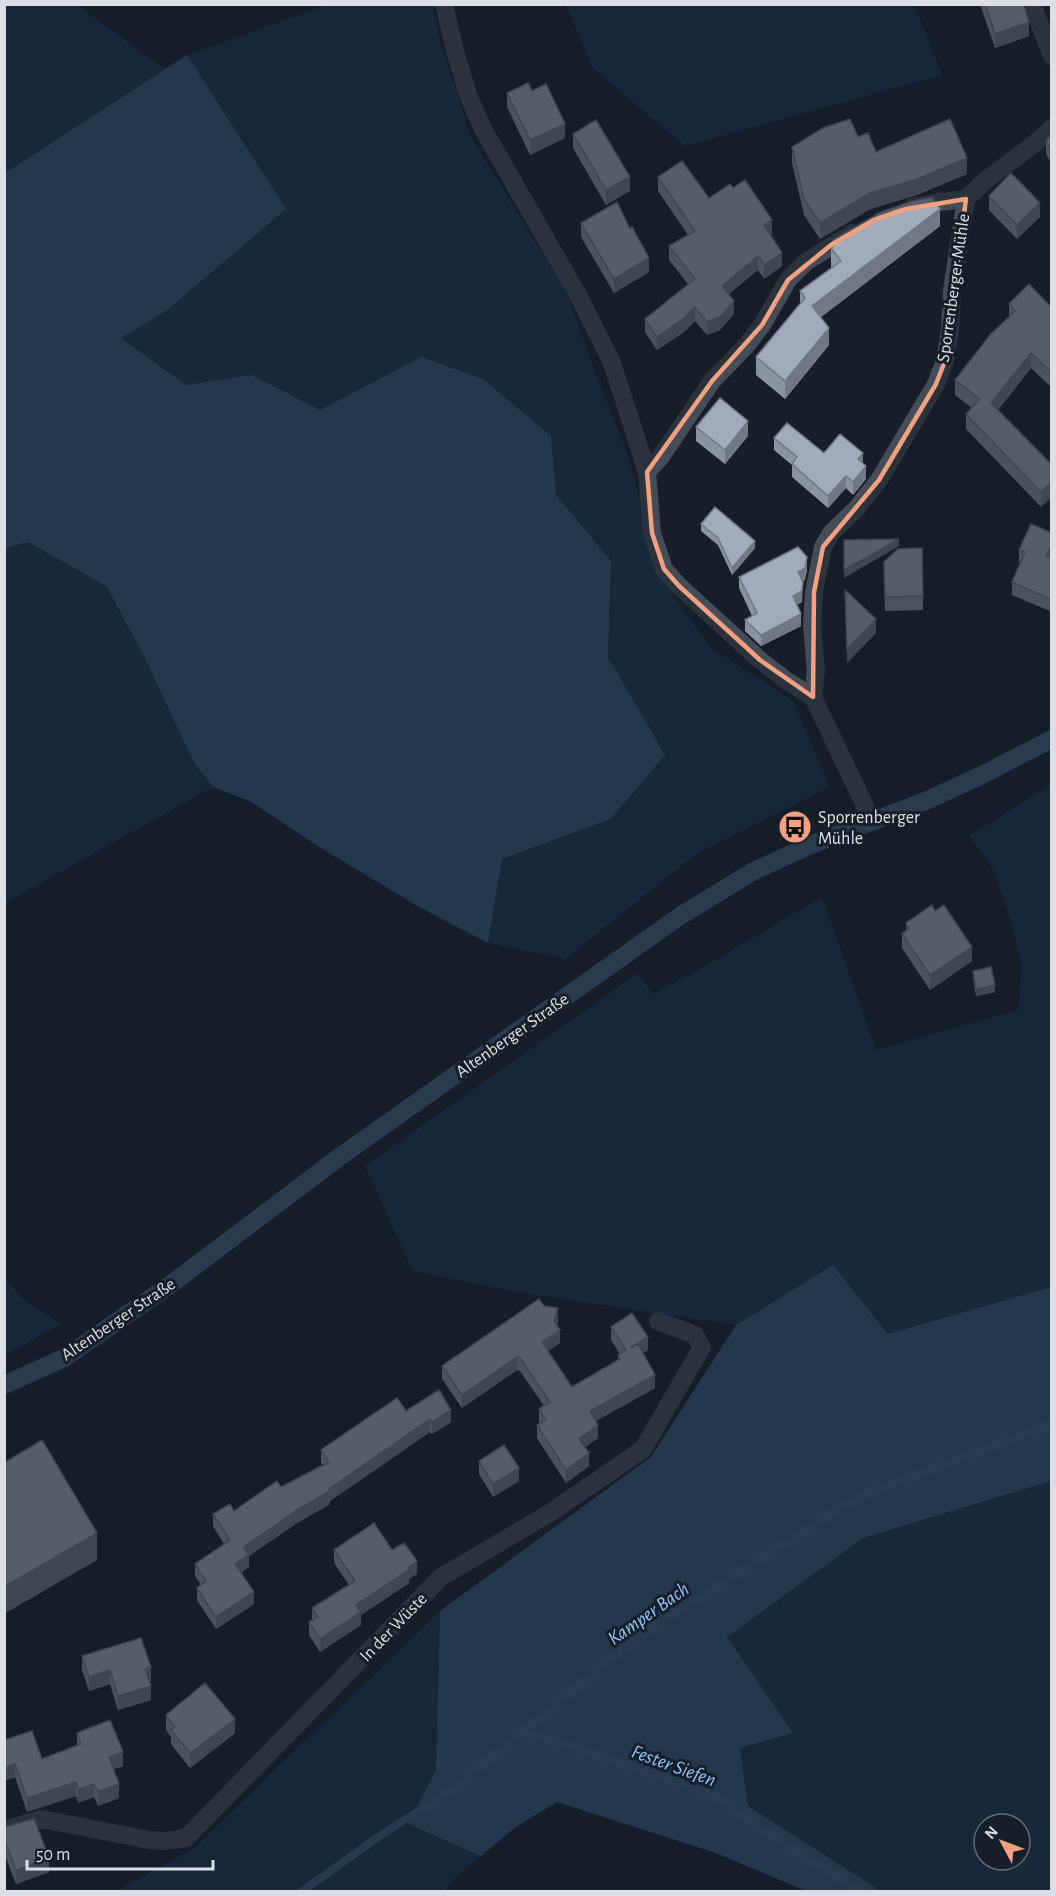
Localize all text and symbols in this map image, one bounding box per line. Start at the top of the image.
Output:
street label: Sporrenberger Mühle [935,213,973,364]
bus stop icon: Sporrenberger Mühle [777,809,813,845]
place label: Sporrenberger Mühle [818,809,920,848]
street label: Altenberger Straße [453,990,572,1082]
street label: Altenberger Straße [58,1275,179,1365]
water label: Kamper Bach [604,1579,693,1649]
street label: In der Wüste [357,1590,431,1666]
water label: Fester Siefen [629,1742,718,1790]
north arrow [972,1812,1032,1872]
text: N [982,1823,1001,1842]
scale bar [27,1833,213,1871]
text: 50 m [36,1846,70,1864]

